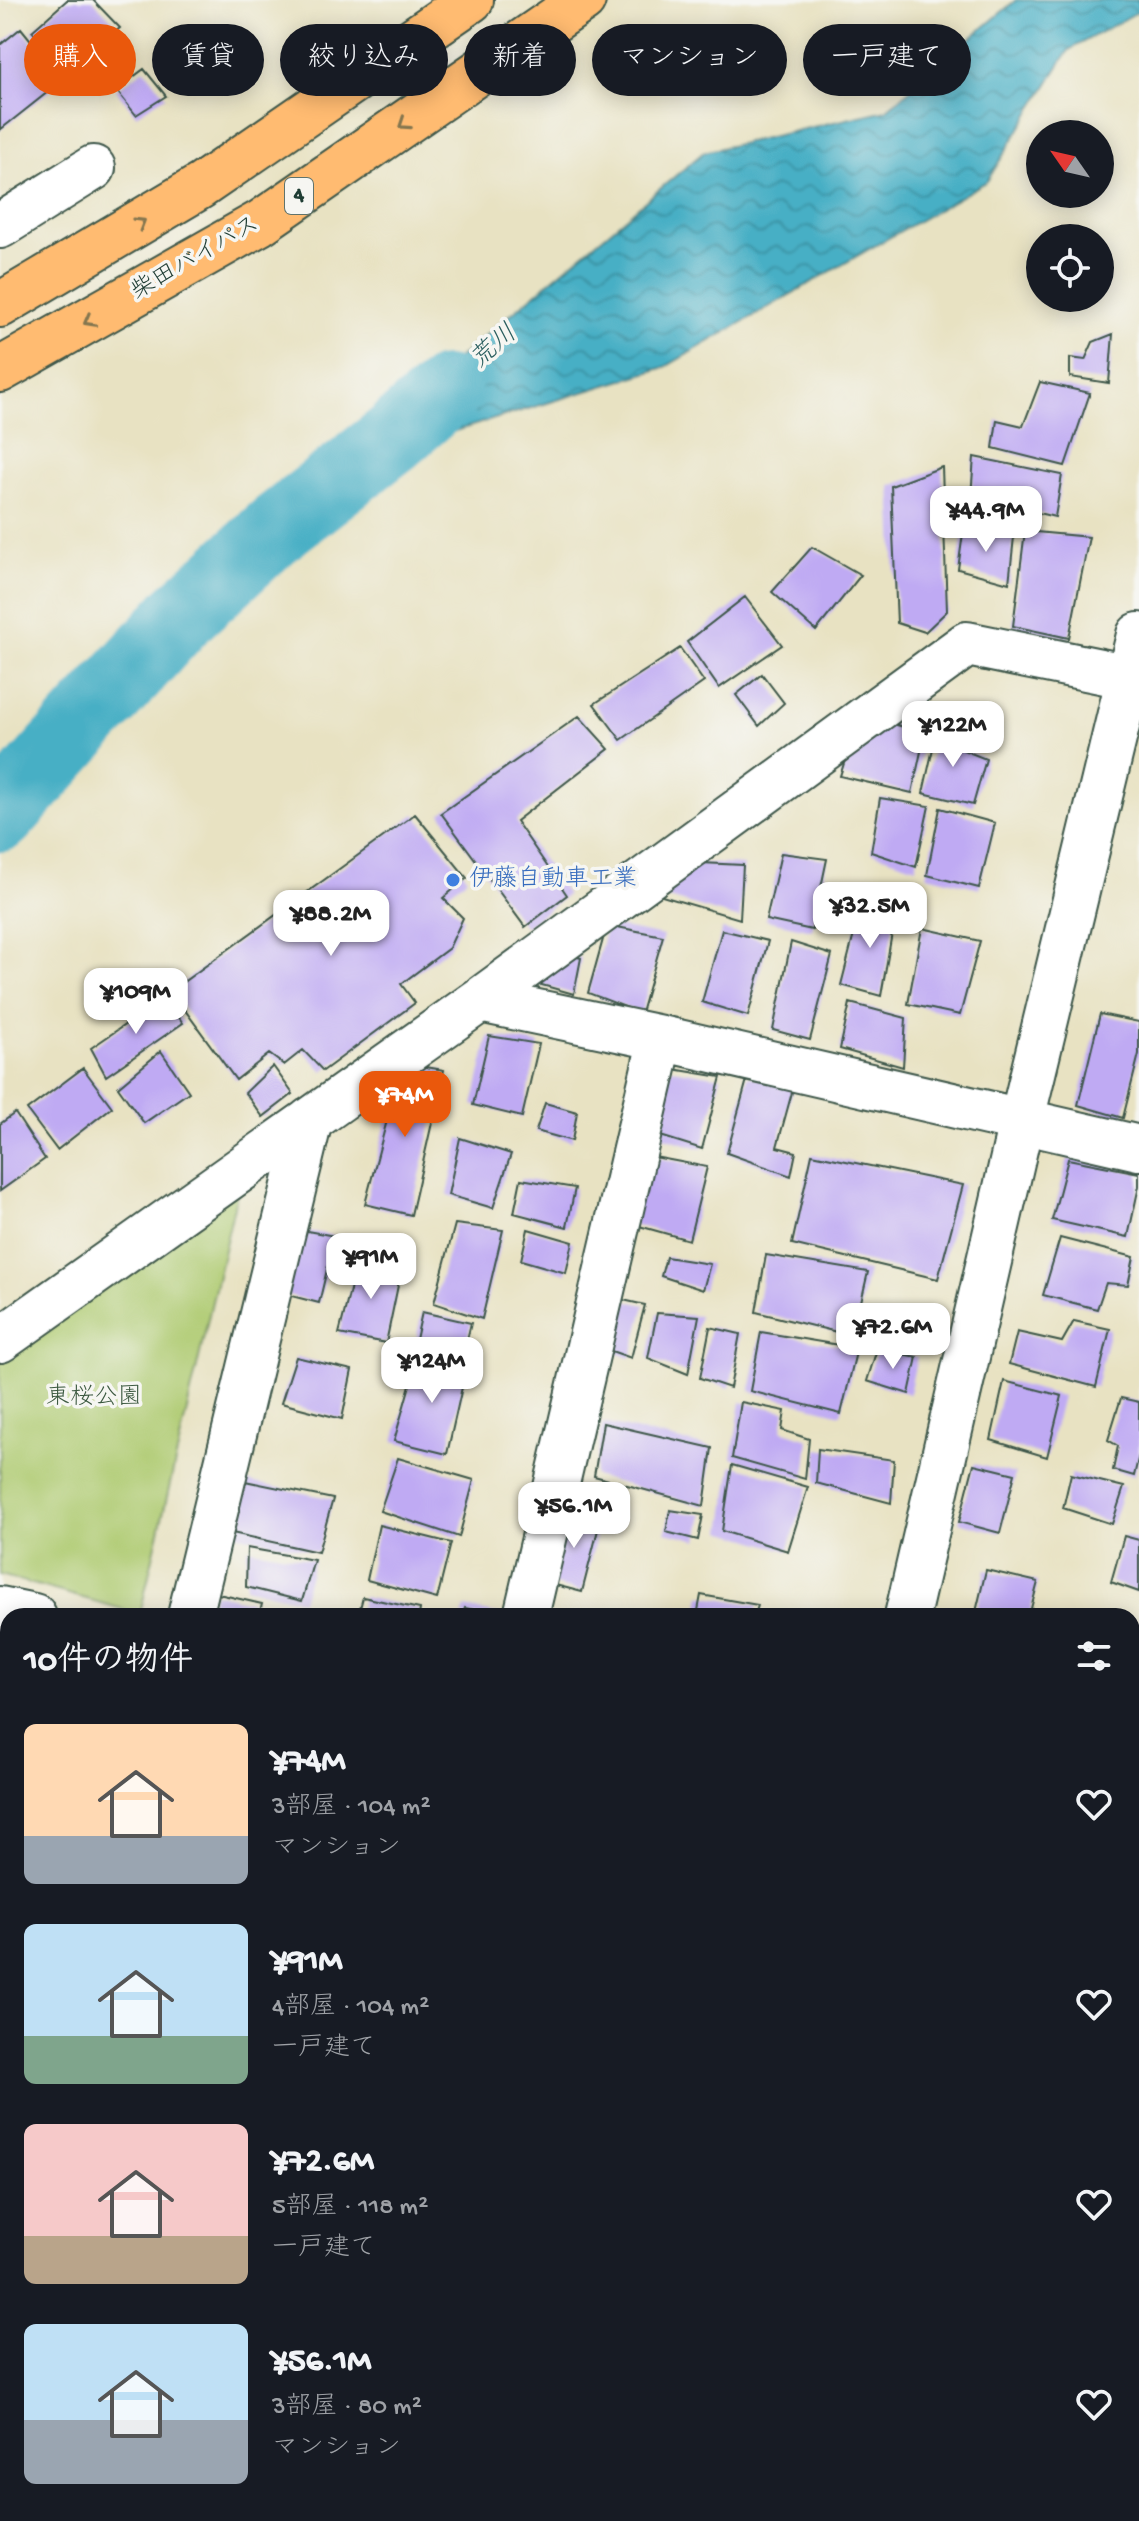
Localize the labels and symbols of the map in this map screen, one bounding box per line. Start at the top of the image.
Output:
one-way arrow [399,114,413,129]
north arrow [1026,120,1114,208]
road number: 4 [285,178,313,214]
street label: 柴田バイパス [127,211,265,307]
one-way arrow [131,217,145,233]
one-way arrow [82,311,97,326]
water label: 荒川 [465,318,525,377]
pin: ¥44.9M [921,486,1051,554]
pin: ¥122M [897,701,1009,769]
place label: 伊藤自動車工業 [469,865,637,895]
marker: 伊藤自動車工業 [444,871,462,889]
pin: ¥32.5M [805,882,935,950]
pin: ¥88.2M [266,890,396,958]
pin: ¥109M [80,968,192,1036]
pin: ¥74M [358,1071,452,1139]
pin: ¥91M [324,1233,418,1301]
pin: ¥72.6M [828,1303,958,1371]
pin: ¥124M [376,1337,488,1405]
park label: 東桜公園 [46,1383,142,1413]
pin: ¥56.1M [509,1482,639,1550]

